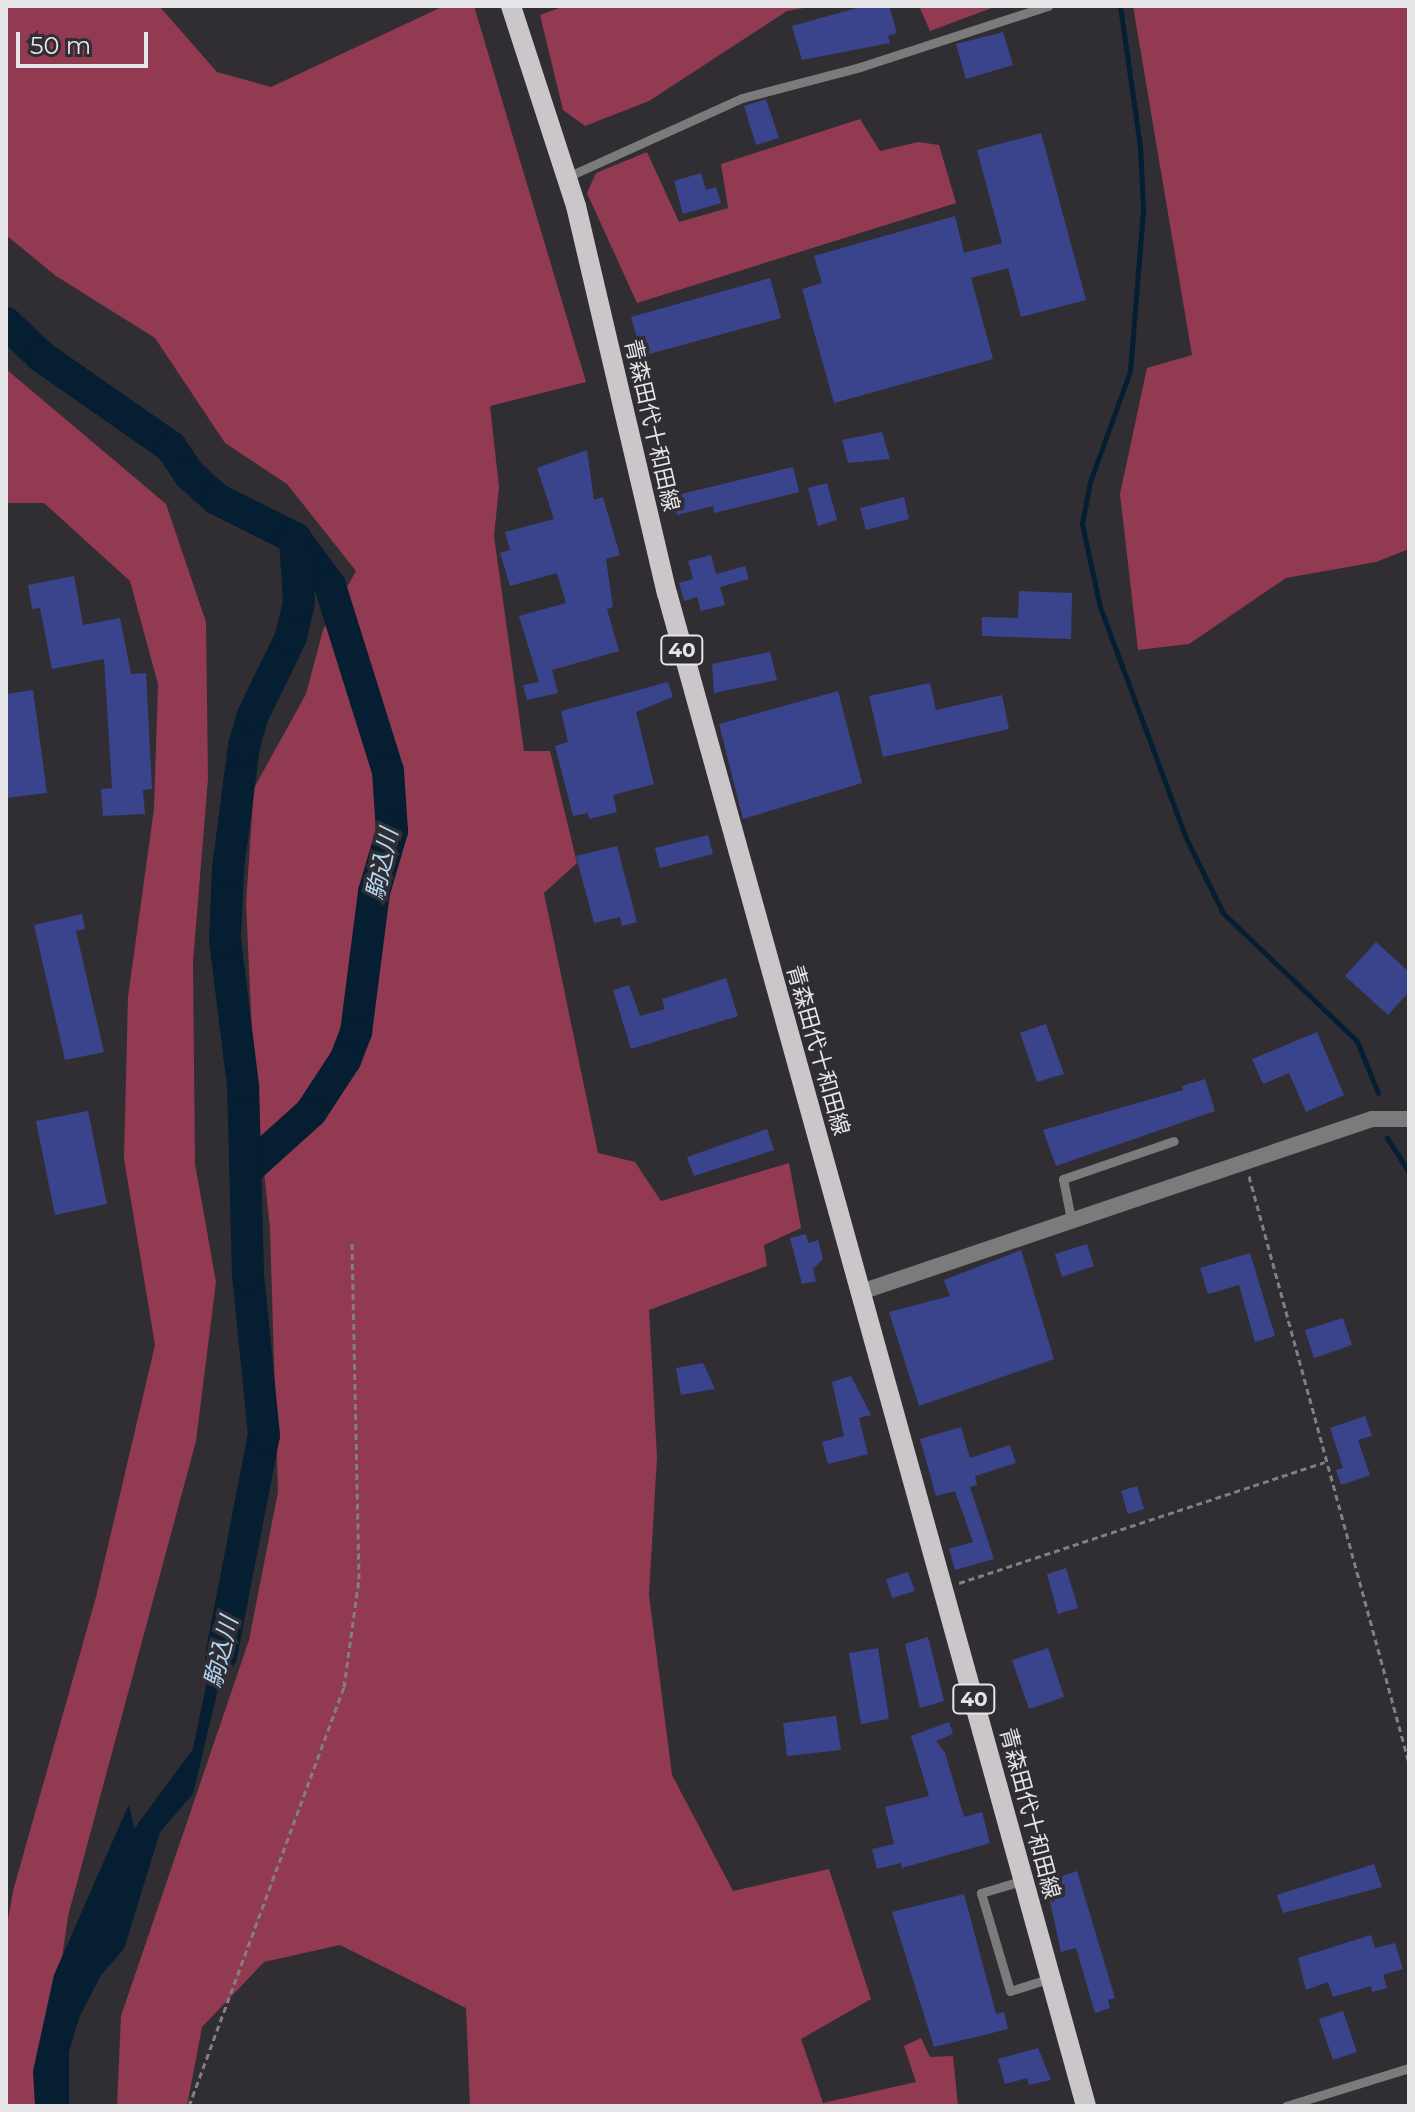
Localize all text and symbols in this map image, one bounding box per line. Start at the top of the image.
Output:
scale bar [20,16,152,66]
text: 50 m [30,31,91,60]
street label: 青森田代十和田線 [619,336,685,514]
road number: 40 [660,634,704,666]
water label: 駒込川 [360,826,404,902]
street label: 青森田代十和田線 [781,962,855,1138]
water label: 駒込川 [198,1614,244,1690]
road number: 40 [952,1683,996,1715]
street label: 青森田代十和田線 [994,1725,1066,1901]

